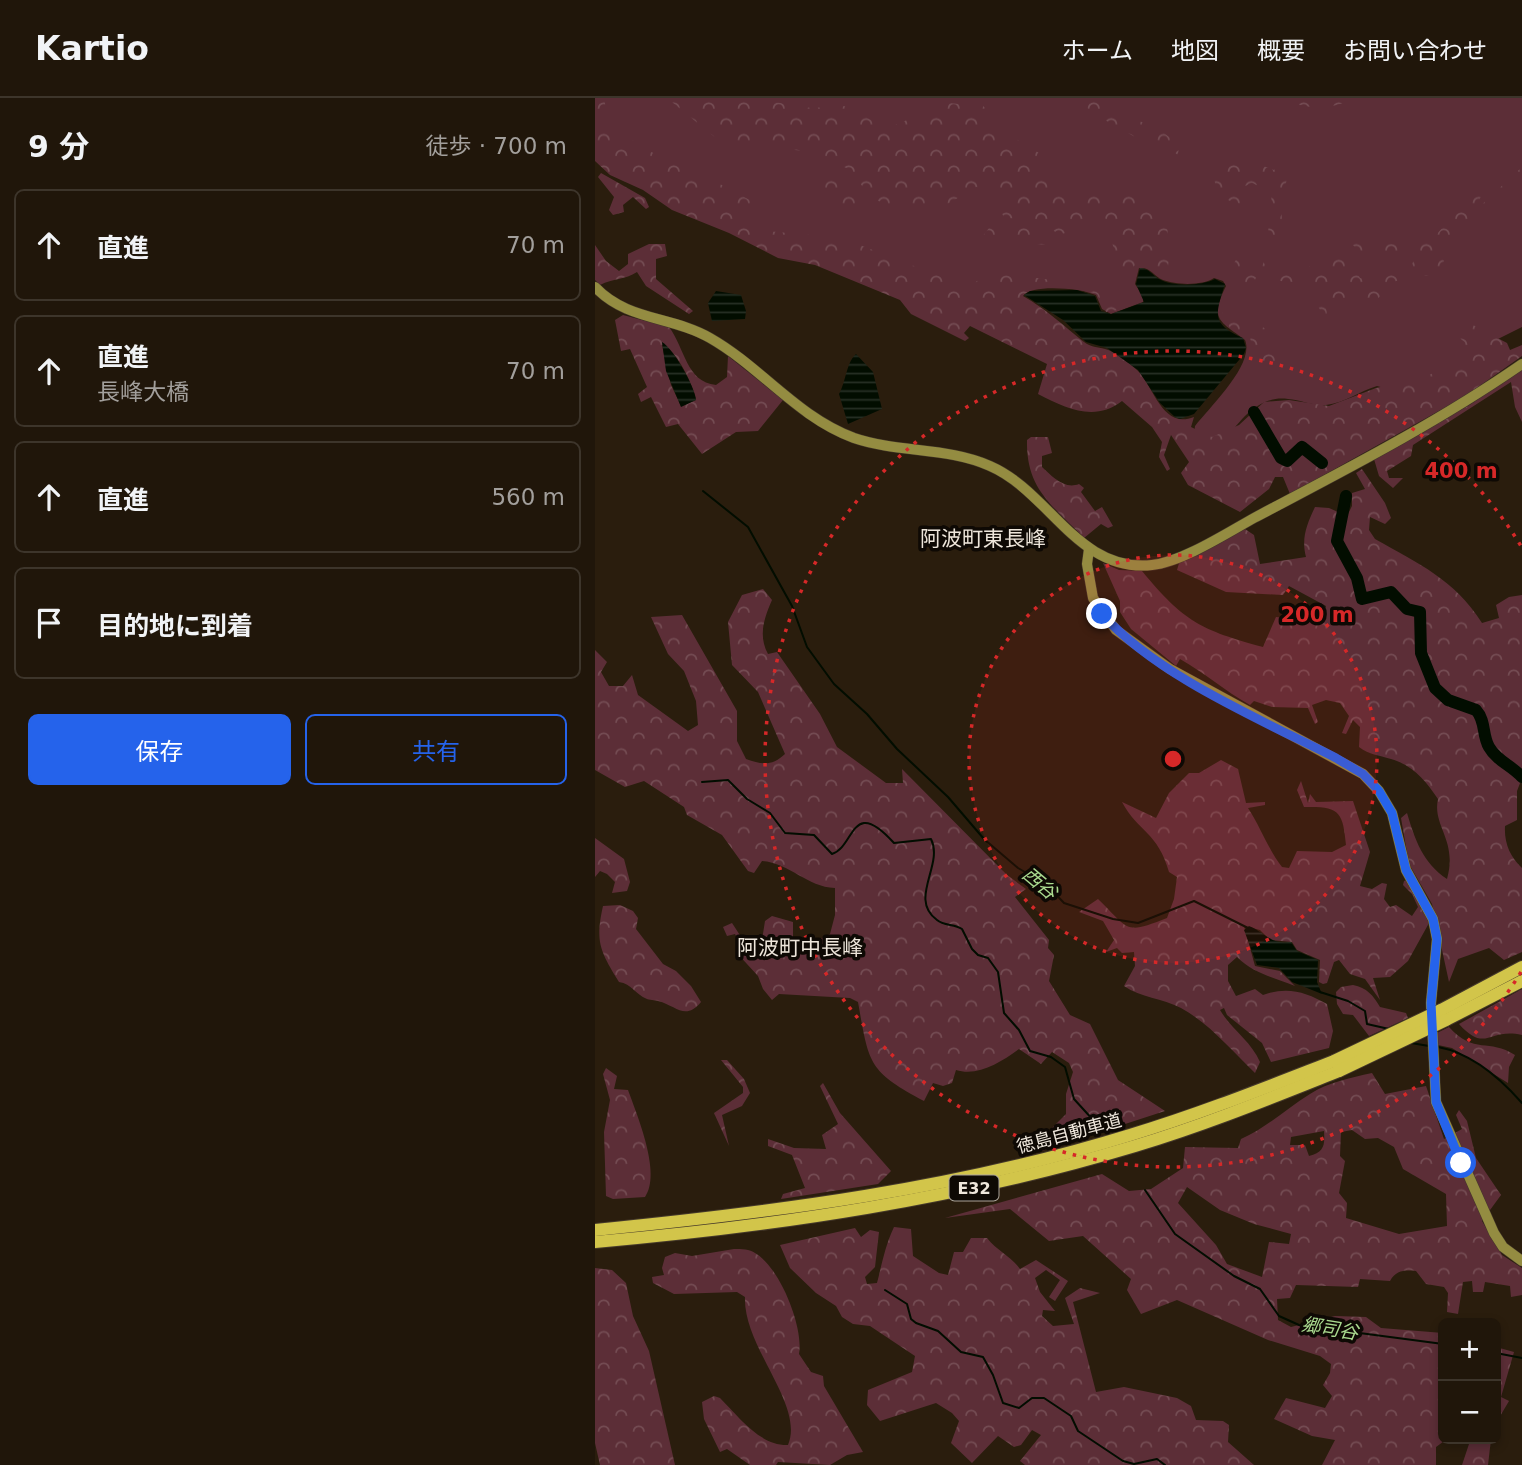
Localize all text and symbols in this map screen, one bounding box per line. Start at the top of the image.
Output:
text: Kartio [35,29,149,68]
text: ホーム [1062,37,1133,65]
text: 地図 [1171,37,1219,65]
text: 概要 [1257,37,1305,65]
text: お問い合わせ [1343,37,1487,65]
text: 9 分 [28,129,89,164]
text: 徒歩 · 700 m [425,133,567,159]
icon: ahead [30,226,68,264]
text: 70 m [506,232,565,258]
text: 直進 [97,233,149,263]
text: 直進 [97,342,149,372]
icon: ahead [30,352,68,390]
text: 70 m [506,358,565,384]
text: 長峰大橋 [97,379,189,405]
text: 400 m [1424,459,1498,483]
icon: ahead [30,478,68,516]
text: 560 m [491,484,565,510]
text: 直進 [97,485,149,515]
district label: 阿波町東長峰 [920,527,1046,551]
route end [1086,598,1117,629]
text: 200 m [1280,603,1354,627]
icon: arrive [30,604,68,642]
text: 目的地に到着 [97,611,253,641]
button: 保存 [28,714,291,785]
button: 共有 [305,714,567,785]
centre of rings [1161,747,1185,771]
water label: 西谷 [1018,862,1063,905]
district label: 阿波町中長峰 [737,936,863,960]
street label: 徳島自動車道 [1014,1109,1124,1157]
route start [1445,1147,1476,1178]
road number: E32 [949,1176,999,1200]
water label: 郷司谷 [1300,1313,1362,1344]
map controls [1438,1318,1501,1444]
button: + [1438,1318,1501,1381]
button: − [1438,1381,1501,1444]

